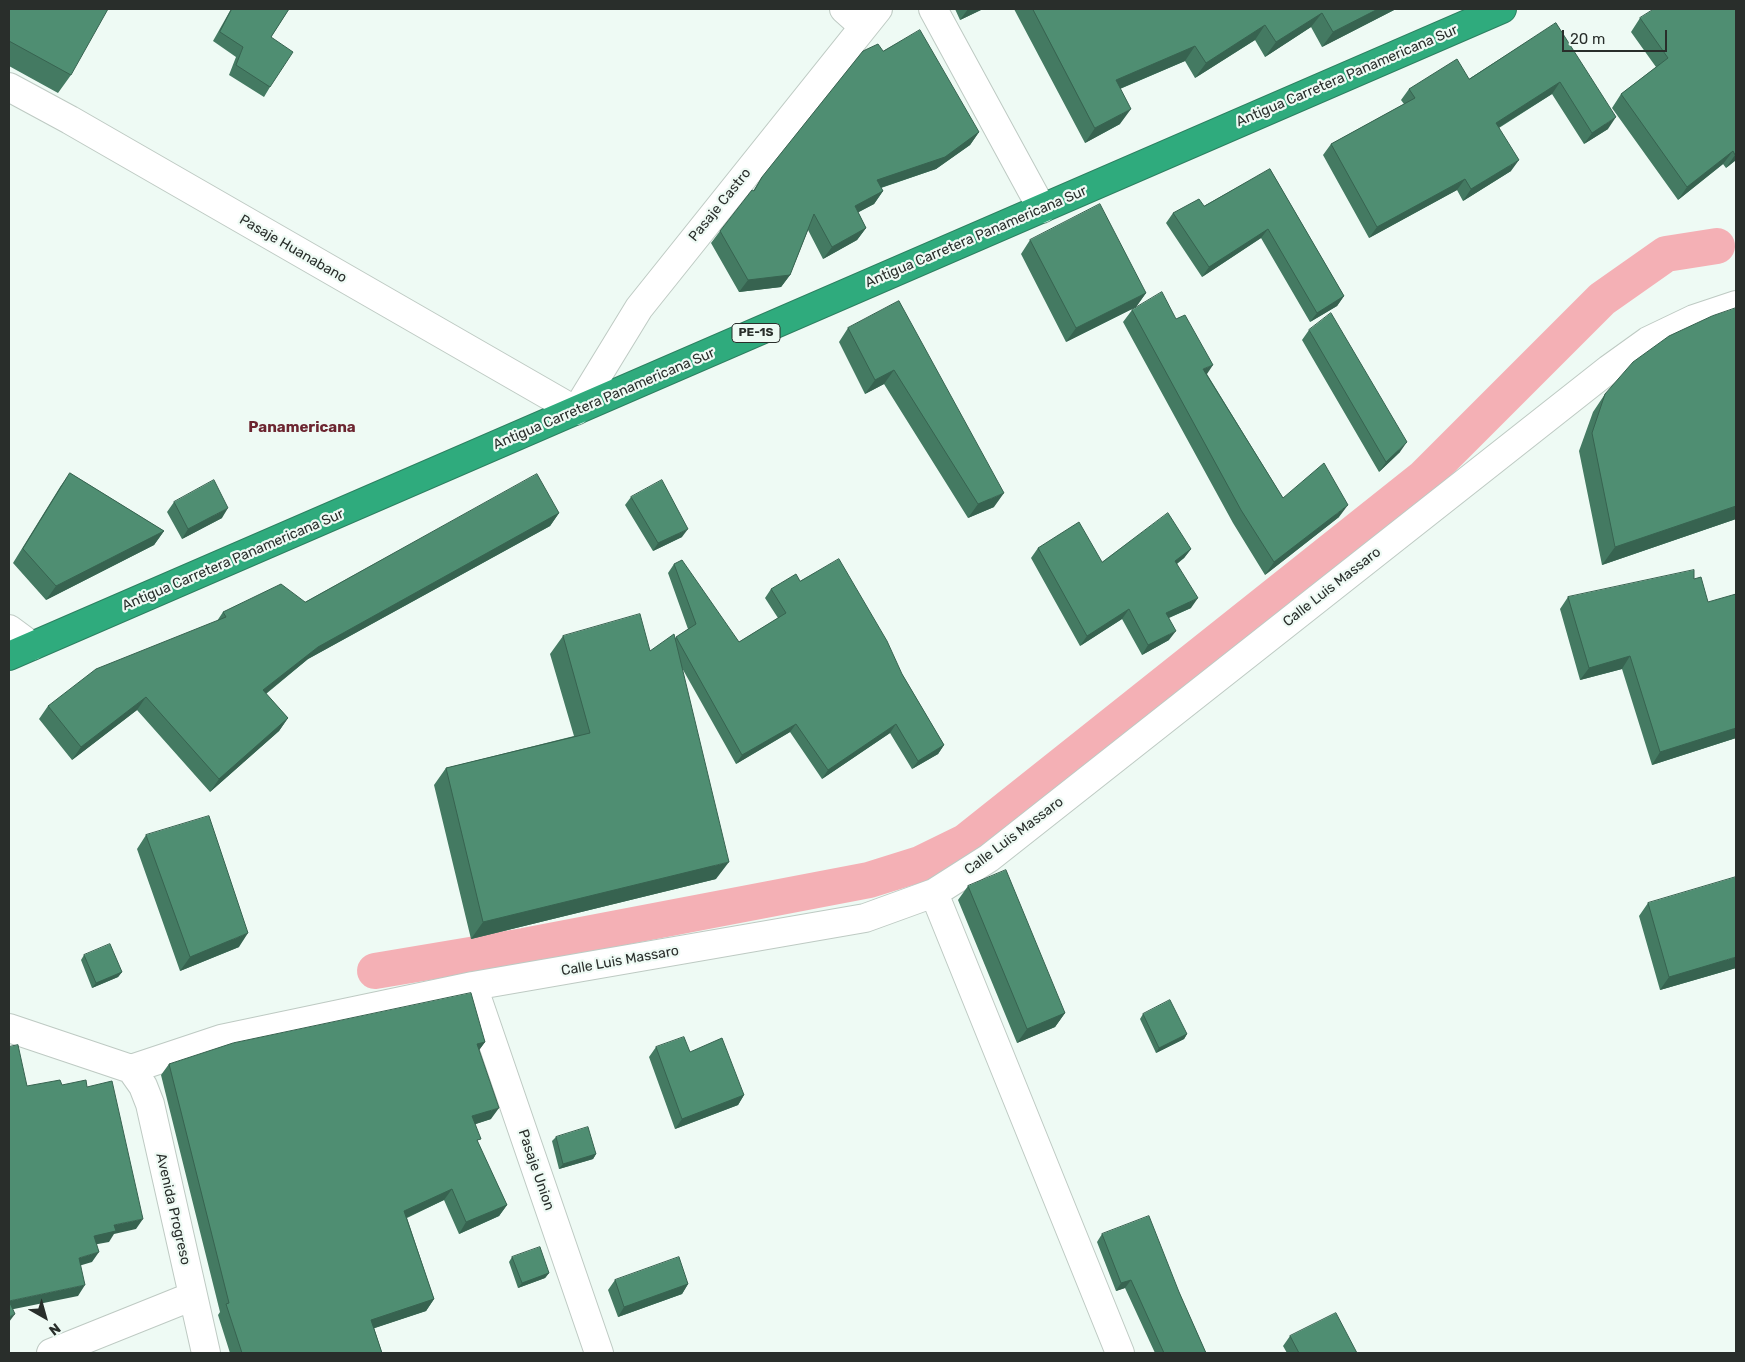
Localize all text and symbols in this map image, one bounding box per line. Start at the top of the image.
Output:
scale bar [1565,20,1670,52]
street label: Antigua Carretera Panamericana Sur [1234,22,1460,130]
text: 20 m [1570,30,1605,48]
street label: Pasaje Castro [685,165,755,245]
street label: Antigua Carretera Panamericana Sur [863,183,1089,291]
street label: Pasaje Huanabano [236,211,350,287]
road number: PE-1S [732,323,780,342]
street label: Antigua Carretera Panamericana Sur [491,345,717,453]
district label: Panamericana [248,419,356,437]
street label: Antigua Carretera Panamericana Sur [120,506,346,614]
street label: Calle Luis Massaro [1280,544,1384,630]
street label: Calle Luis Massaro [961,793,1067,879]
street label: Calle Luis Massaro [560,942,680,980]
street label: Pasaje Union [514,1127,558,1213]
street label: Avenida Progreso [152,1151,194,1267]
north arrow [20,1292,70,1342]
text: N [45,1319,64,1339]

